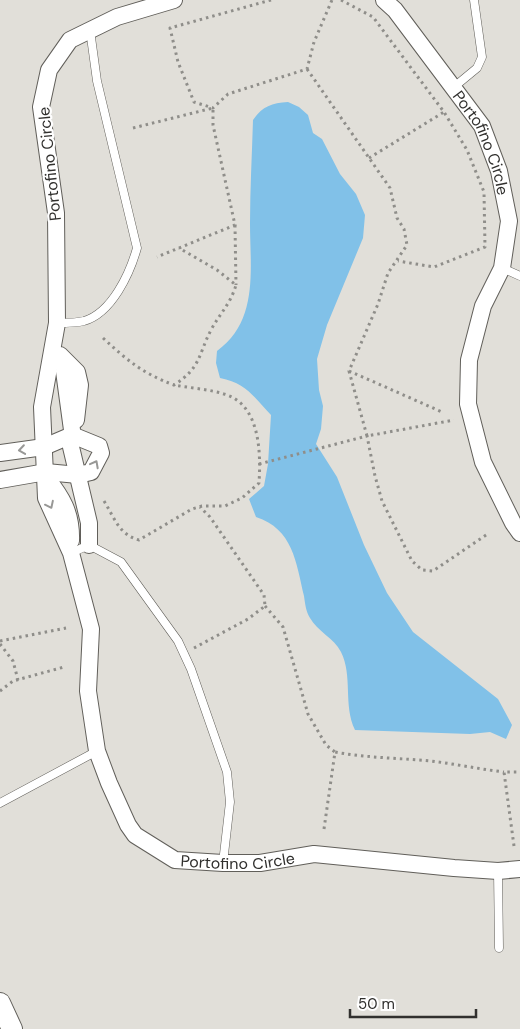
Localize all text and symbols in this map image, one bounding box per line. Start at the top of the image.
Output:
street label: Portofino Circle [448,86,514,197]
street label: Portofino Circle [33,106,66,222]
one-way arrow [18,444,26,455]
one-way arrow [89,460,99,469]
one-way arrow [43,500,54,509]
street label: Portofino Circle [180,847,296,874]
scale bar [350,986,476,1018]
text: 50 m [358,994,395,1014]

